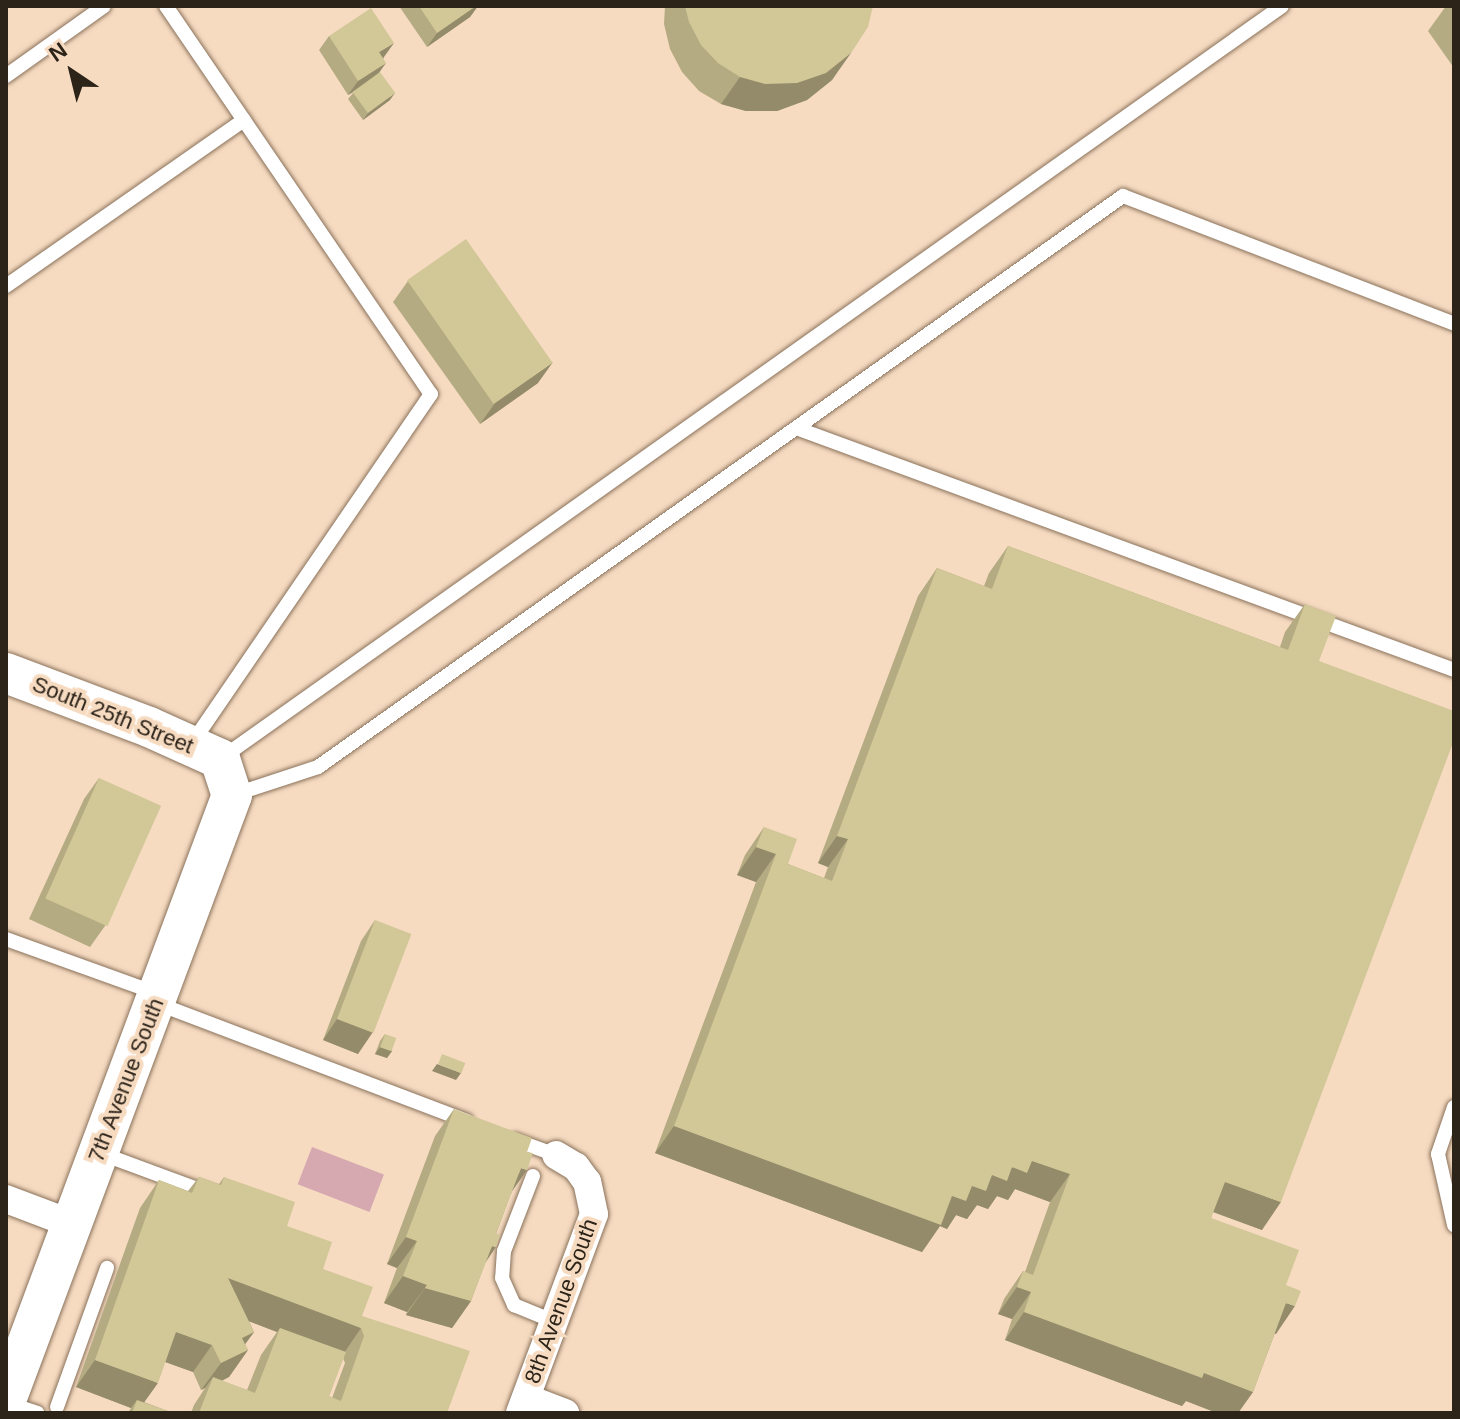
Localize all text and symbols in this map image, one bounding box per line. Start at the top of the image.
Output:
north arrow [32,32,112,112]
text: N [44,37,72,67]
street label: South 25th Street [29,671,197,759]
street label: 7th Avenue South [82,994,170,1166]
street label: 8th Avenue South [519,1214,603,1388]

